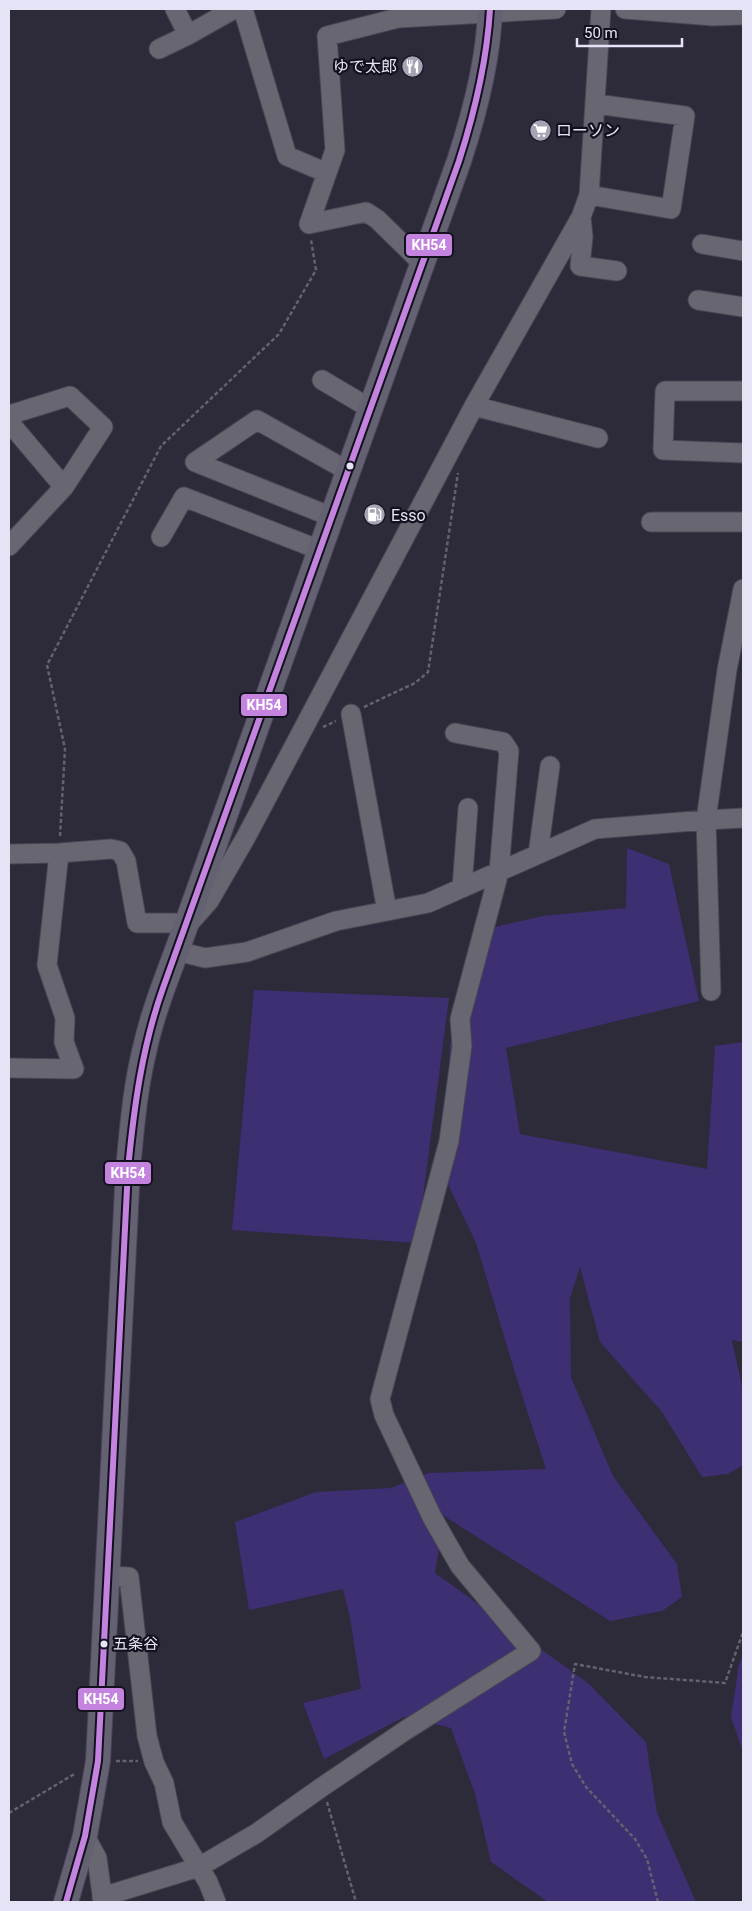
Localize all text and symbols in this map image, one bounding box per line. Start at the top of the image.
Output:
scale bar [577,15,682,47]
text: 50 m [584,24,618,42]
restaurant icon: ゆで太郎 [401,54,425,78]
place label: ゆで太郎 [333,57,397,76]
supermarket icon: ローソン [528,118,552,142]
place label: ローソン [556,121,620,140]
line badge: KH54 [405,233,453,257]
text: KH54 [412,237,446,253]
unlabelled marker [345,461,355,471]
fuel station icon: Esso [363,503,387,527]
place label: Esso [391,506,426,525]
line badge: KH54 [240,693,288,717]
text: KH54 [247,697,281,713]
line badge: KH54 [104,1161,152,1185]
text: KH54 [111,1165,145,1181]
place label: 五条谷 [113,1635,158,1653]
marker: 五条谷 [99,1639,109,1649]
line badge: KH54 [77,1687,125,1711]
text: KH54 [84,1691,118,1707]

